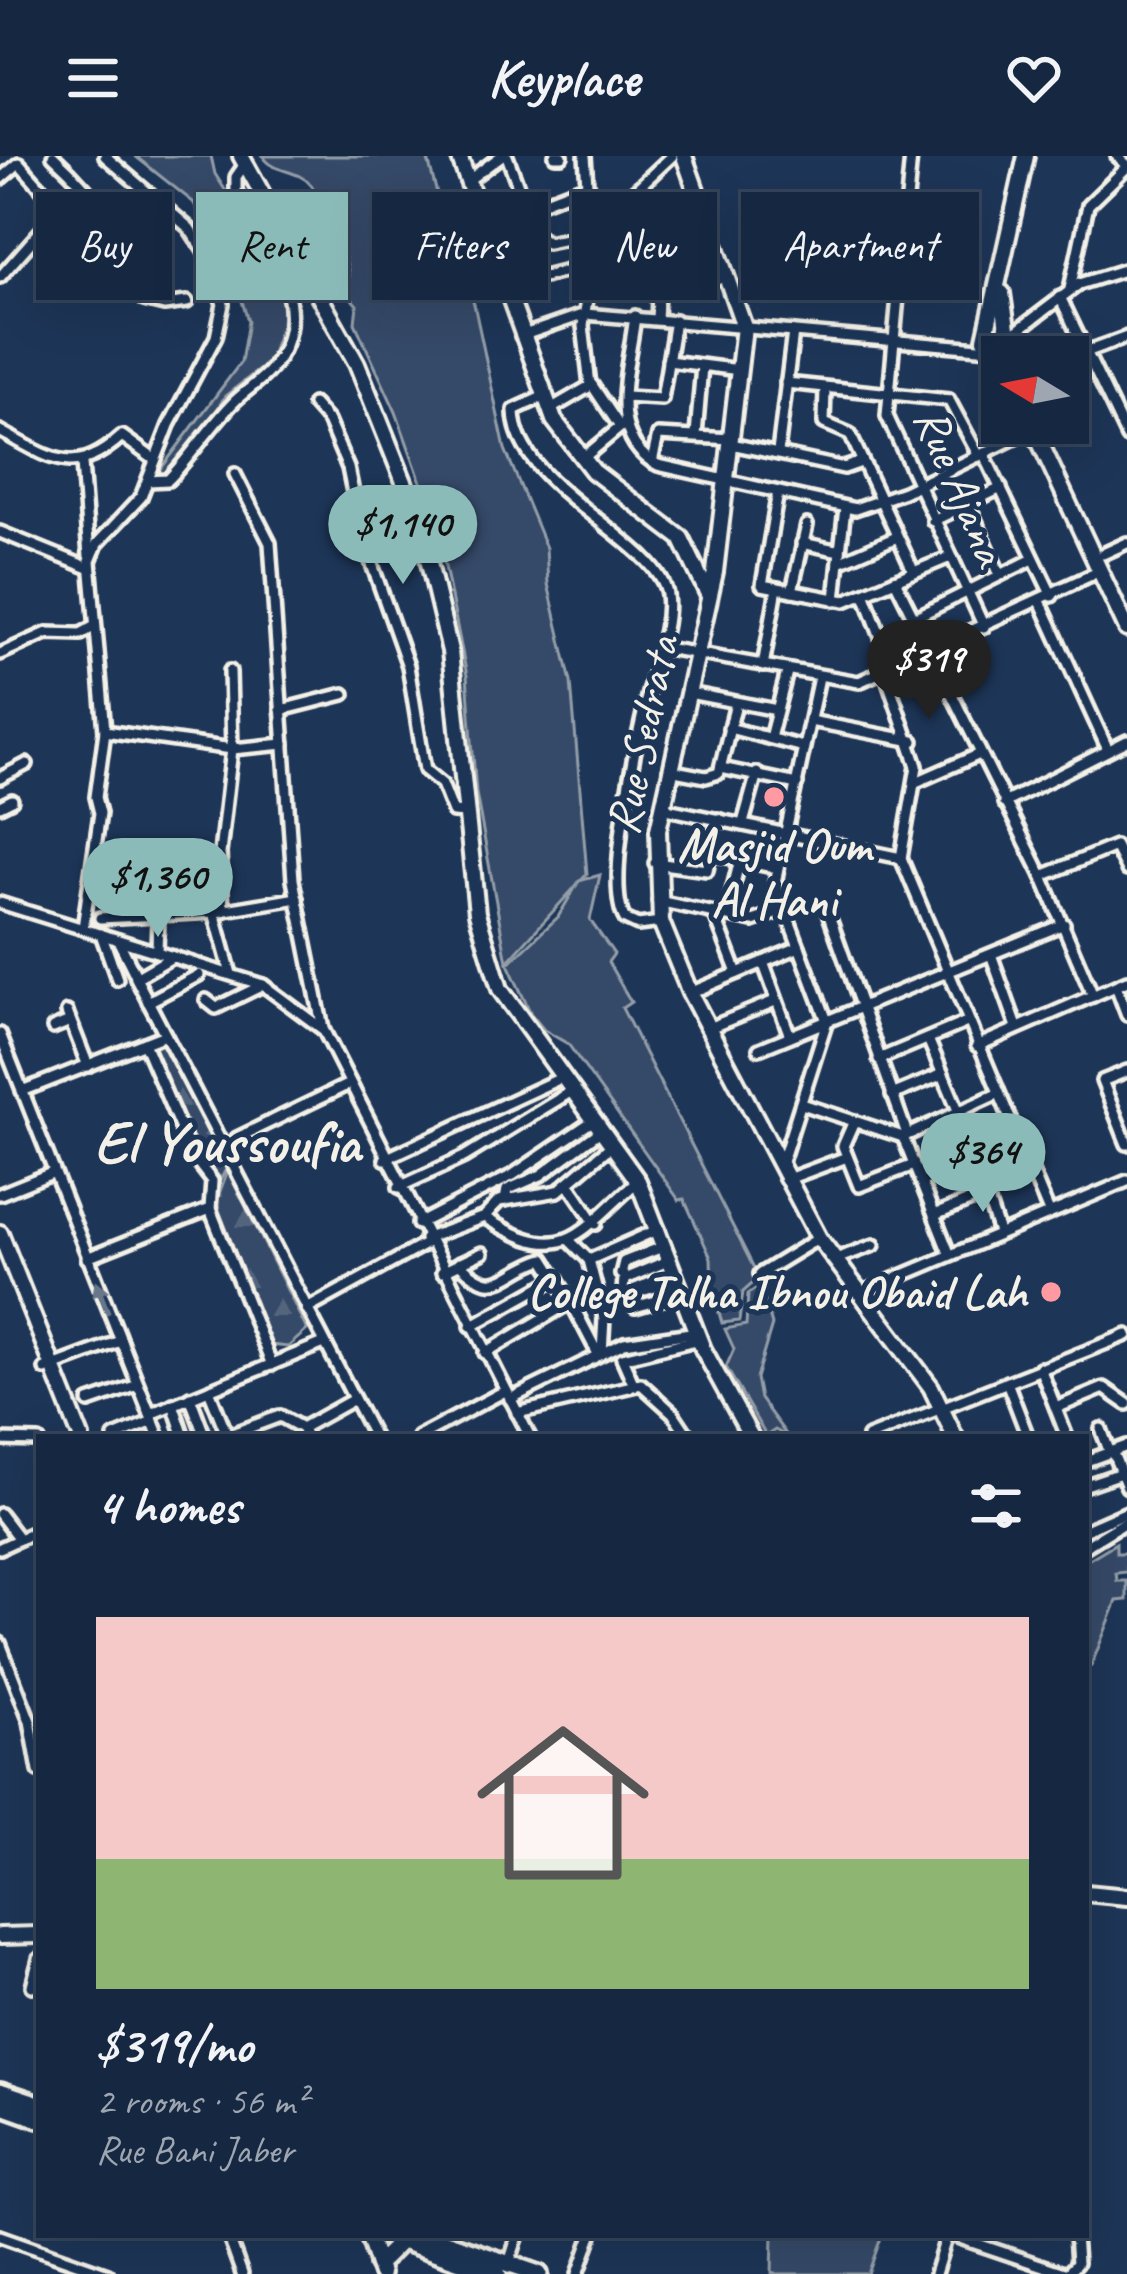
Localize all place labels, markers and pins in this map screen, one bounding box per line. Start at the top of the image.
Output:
pin: $1,140 [305,485,501,587]
pin: $319 [858,620,1000,722]
marker: Masjid Oum Al Hani [761,784,787,810]
place label: Masjid Oum Al Hani [677,815,875,930]
pin: $1,360 [60,838,256,940]
pin: $364 [912,1113,1054,1215]
place label: College Talha Ibnou Obaid Lah [528,1262,1029,1322]
marker: College Talha Ibnou Obaid Lah [1038,1279,1064,1305]

